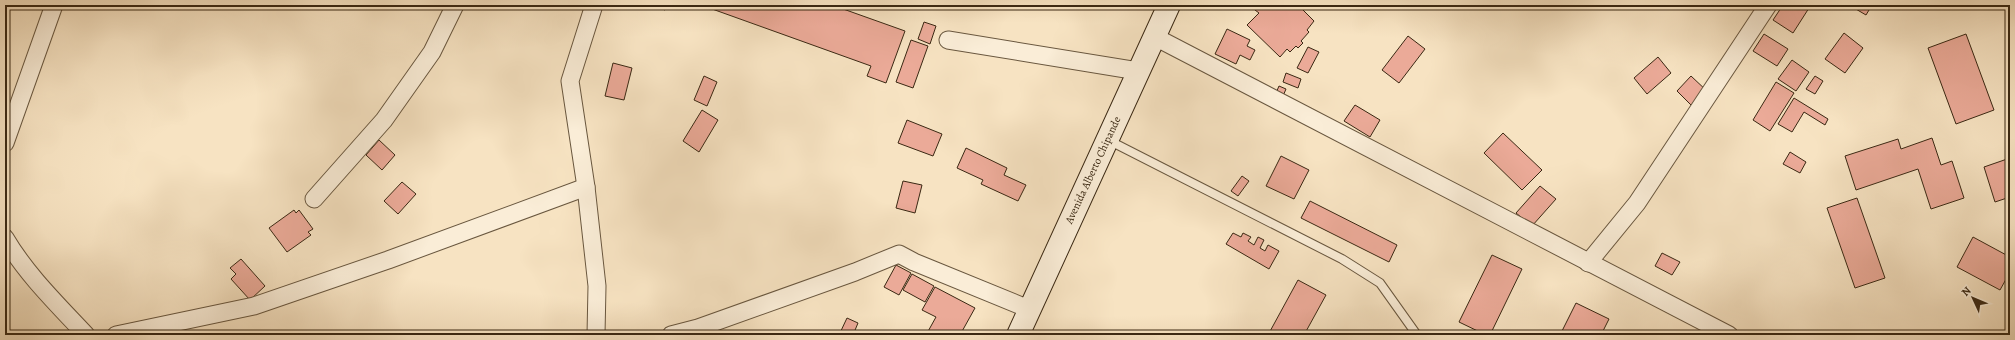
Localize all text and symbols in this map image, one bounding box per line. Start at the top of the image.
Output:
street label: Avenida Alberto Chipande [1061,114,1124,227]
north arrow [1953,278,1993,318]
text: N [1958,283,1974,299]

